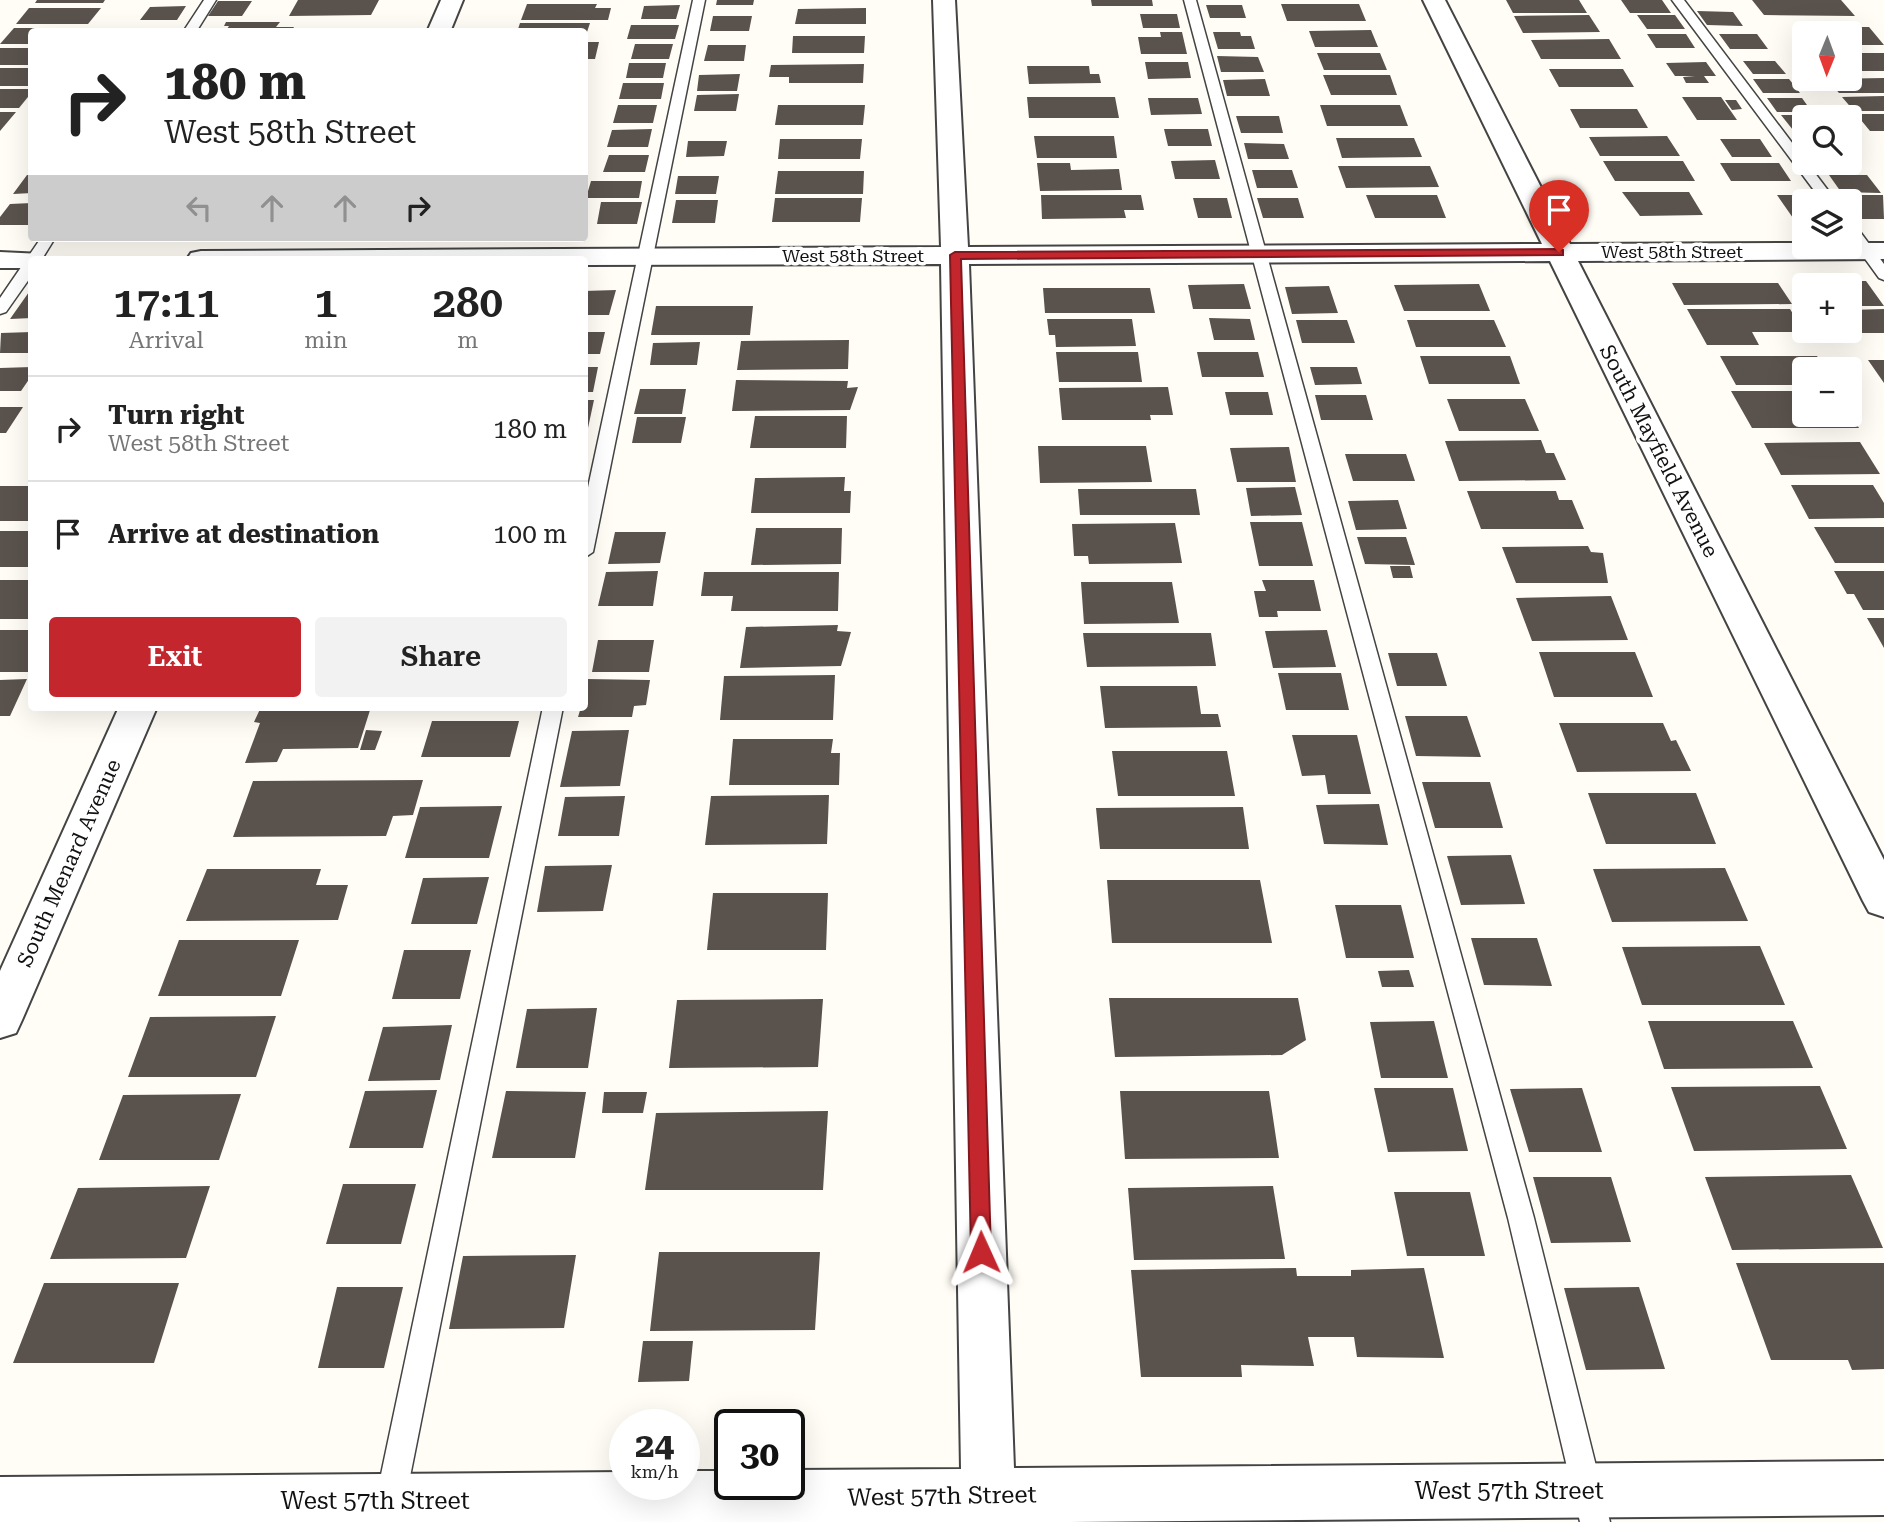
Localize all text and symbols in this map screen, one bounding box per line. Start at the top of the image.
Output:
north arrow [1792,21,1862,91]
map controls [1792,21,1862,427]
text: 180 m [164,54,306,111]
icon: right [49,56,140,147]
button: search [1792,105,1862,175]
text: West 58th Street [164,113,416,151]
pin [1529,180,1589,252]
icon: left [180,189,218,227]
icon: ahead [253,189,291,227]
icon: ahead [326,189,364,227]
icon: right [399,189,437,227]
button: layers [1792,189,1862,259]
icon: arrive [1540,191,1578,229]
street label: West 58th Street [1601,241,1743,262]
street label: West 58th Street [782,245,924,266]
button: + [1792,273,1862,343]
text: 17:11 [113,278,219,327]
text: 1 [314,278,338,327]
text: 280 [432,278,503,327]
text: Arrival [129,327,204,354]
text: min [304,327,348,354]
text: m [457,327,478,354]
street label: South Mayfield Avenue [1595,341,1723,561]
button: − [1792,357,1862,427]
text: Turn right [108,400,244,430]
icon: right [49,410,87,448]
text: 180 m [493,414,567,444]
text: West 58th Street [108,430,289,457]
icon: arrive [49,515,87,553]
text: Arrive at destination [108,519,379,549]
text: 100 m [493,519,567,549]
button: Exit [49,617,301,697]
button: Share [315,617,567,697]
street label: South Menard Avenue [12,755,126,971]
position arrow [944,1215,1018,1289]
speed limit sign: 30 [714,1409,805,1500]
text: 24 [635,1425,674,1466]
text: km/h [630,1461,679,1482]
street label: West 57th Street [1414,1477,1604,1505]
street label: West 57th Street [847,1480,1037,1512]
street label: West 57th Street [280,1487,470,1515]

